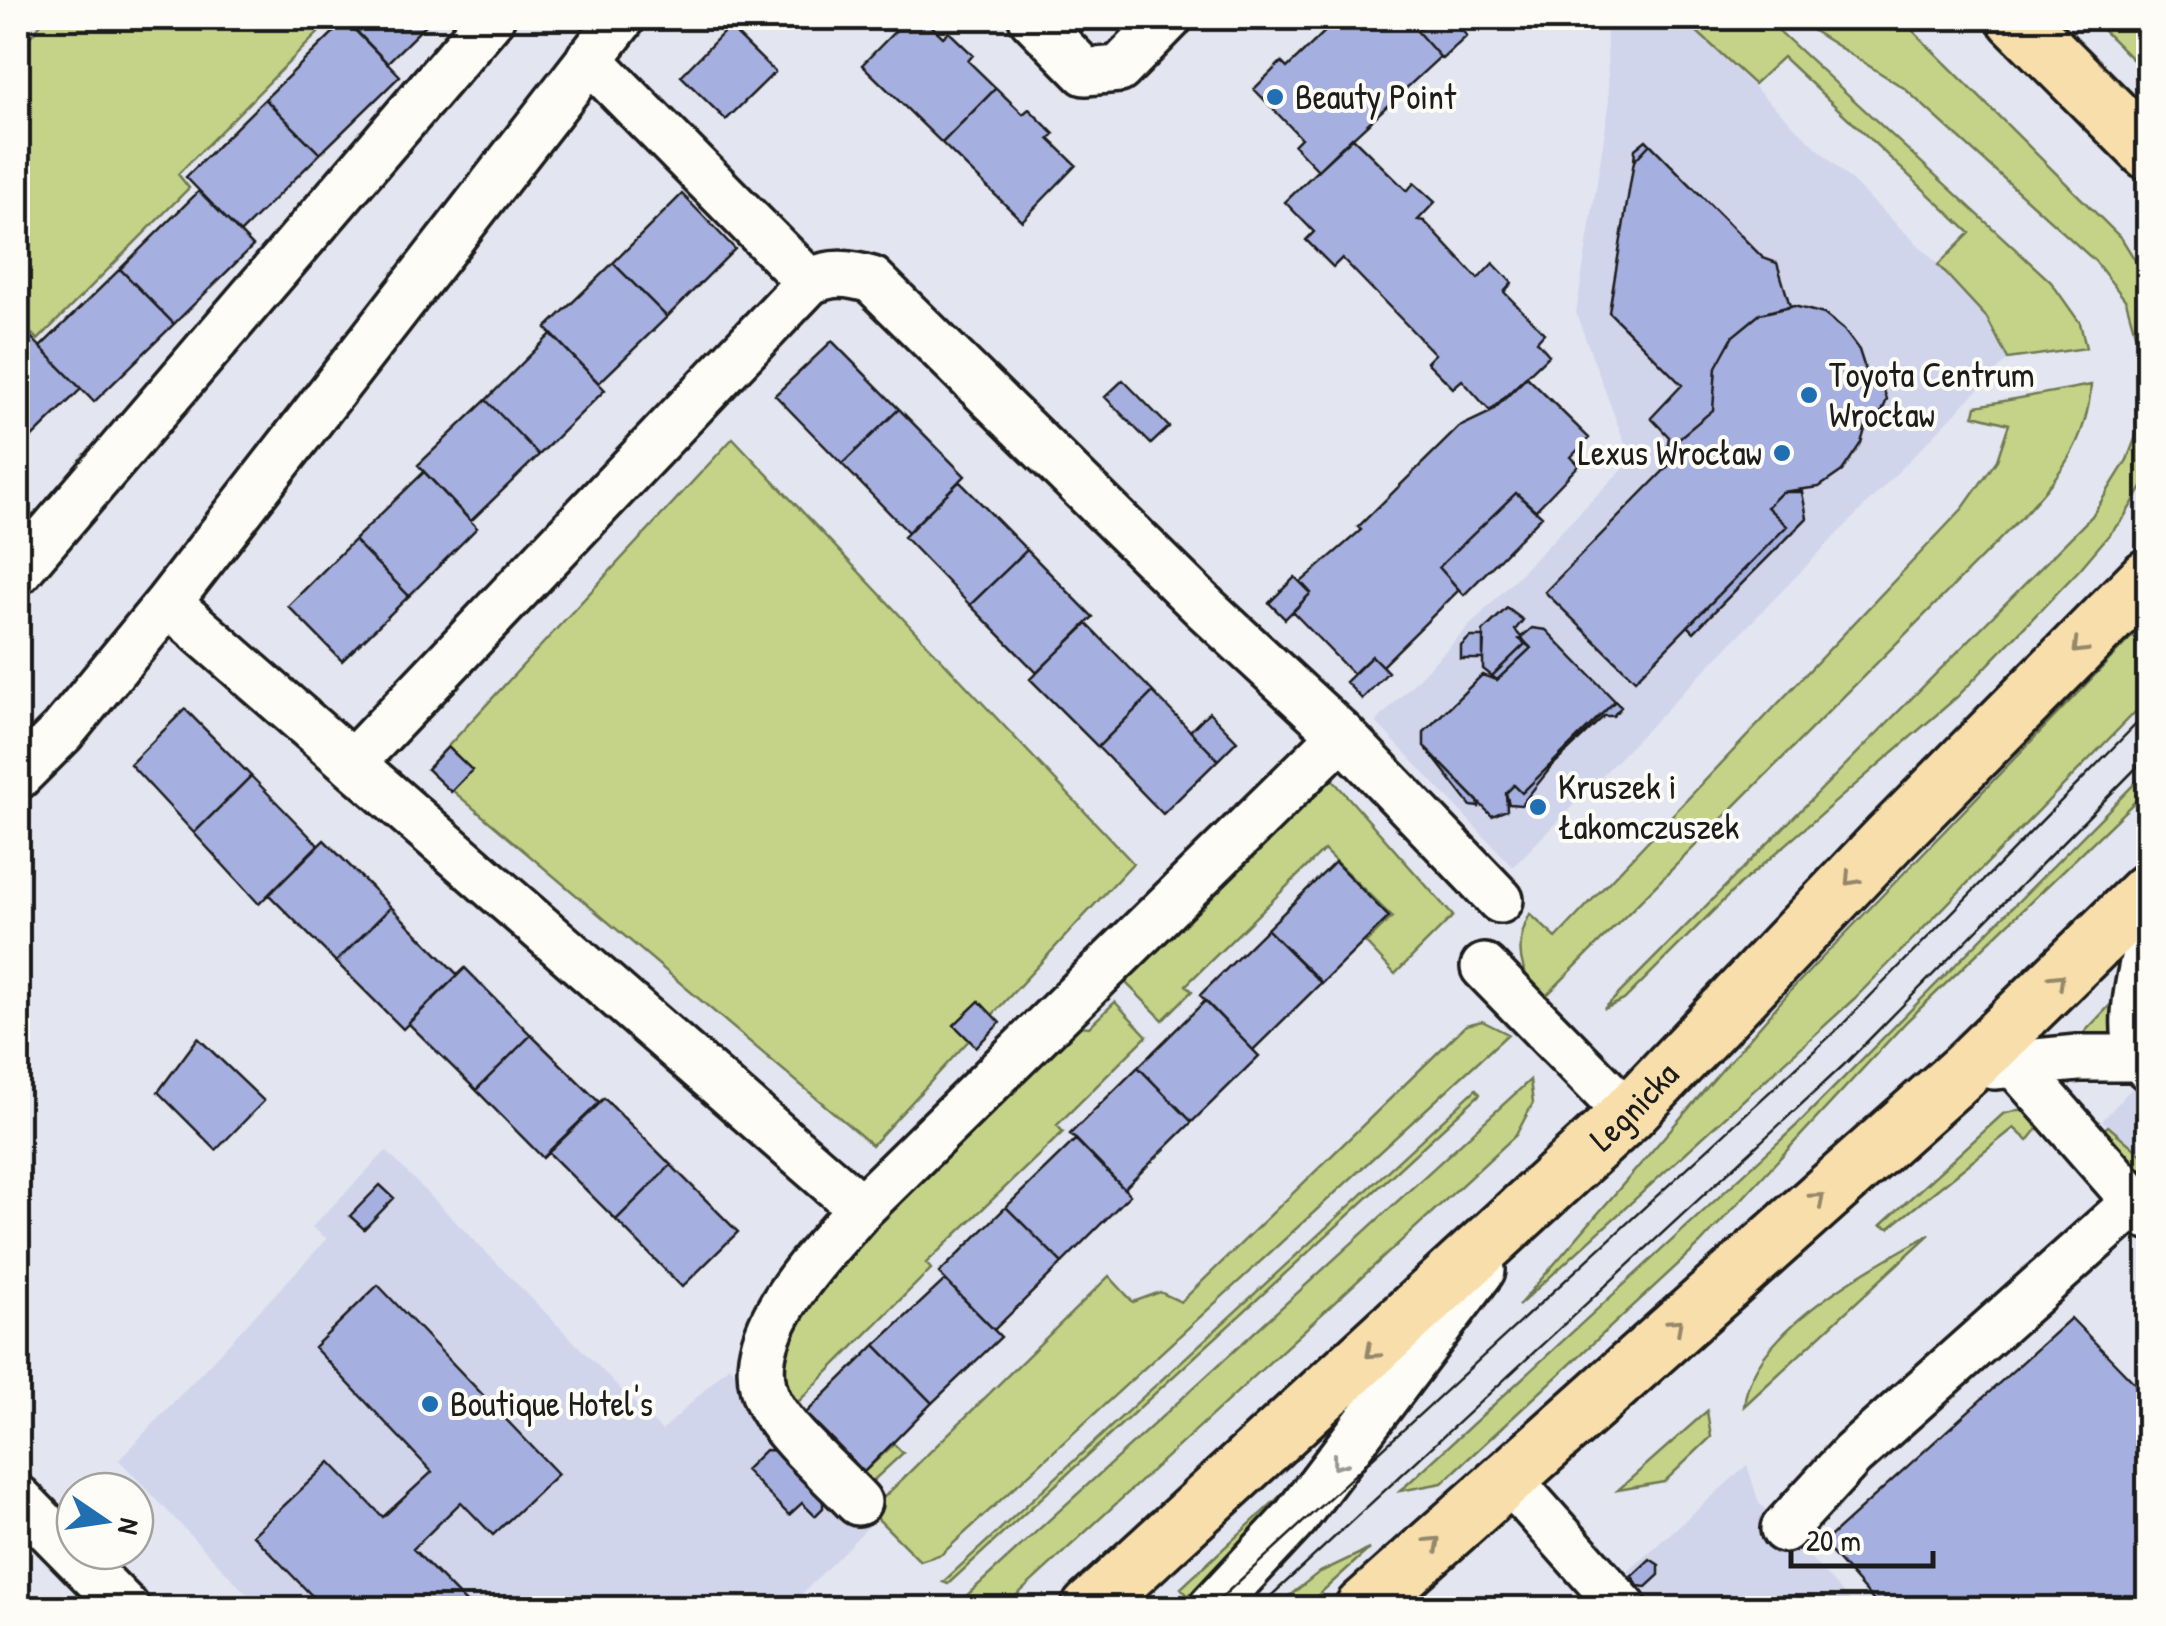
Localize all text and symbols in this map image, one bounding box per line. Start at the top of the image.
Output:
place label: Beauty Point [1295,73,1457,120]
marker: Beauty Point [1264,86,1286,108]
place label: Toyota Centrum Wrocław [1829,351,2034,438]
marker: Toyota Centrum Wrocław [1798,384,1820,406]
place label: Lexus Wrocław [1578,429,1762,476]
marker: Lexus Wrocław [1771,442,1793,464]
one-way arrow [2072,636,2090,654]
place label: Kruszek i Łakomczuszek [1558,763,1739,850]
marker: Kruszek i Łakomczuszek [1527,796,1549,818]
one-way arrow [1845,867,1863,886]
one-way arrow [2046,973,2064,991]
street label: Legnicka [1579,1051,1689,1161]
one-way arrow [1806,1193,1825,1211]
one-way arrow [1664,1319,1683,1337]
one-way arrow [1365,1341,1384,1359]
place label: Boutique Hotel's [450,1380,653,1427]
marker: Boutique Hotel's [419,1393,441,1415]
one-way arrow [1332,1451,1349,1469]
north arrow [55,1471,155,1571]
scale bar [1791,1506,1934,1568]
text: N [109,1515,150,1538]
text: 20 m [1806,1520,1861,1560]
one-way arrow [1422,1536,1441,1554]

